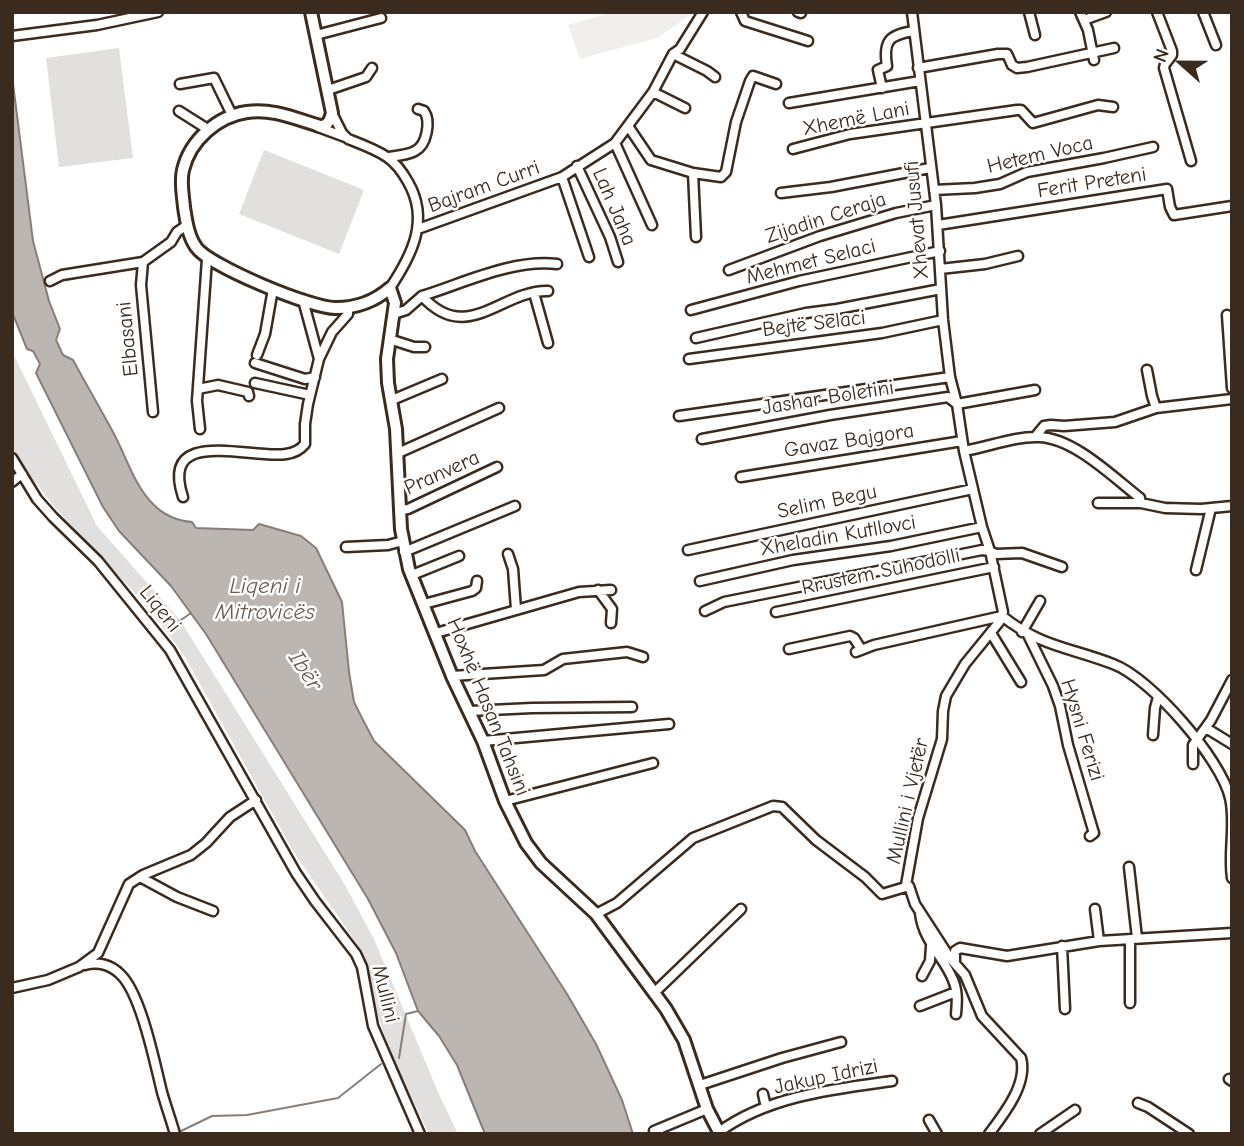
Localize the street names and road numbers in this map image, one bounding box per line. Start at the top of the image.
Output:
street label: Xhemë Lani [800,96,912,142]
street label: Hetem Voca [985,131,1095,179]
street label: Bajram Curri [425,155,543,219]
street label: Xhevat Jusufi [899,160,935,280]
street label: Ferit Preteni [1036,162,1148,204]
street label: Lah Jaha [586,164,642,250]
street label: Zijadin Ceraja [763,187,889,249]
street label: Mehmet Selaci [744,234,878,290]
street label: Elbasani [112,300,144,378]
street label: Bejtë Selaci [761,305,867,343]
street label: Jashar Boletini [760,375,896,421]
street label: Gavaz Bajgora [782,418,916,464]
street label: Pranvera [400,445,484,501]
street label: Selim Begu [775,479,879,525]
street label: Xheladin Kutllovci [758,510,918,562]
street label: Rrustem Suhodolli [799,543,963,601]
street label: Liqeni [134,580,186,638]
street label: Hoxhë Hasan Tahsini [441,614,535,800]
street label: Hysni Ferizi [1055,676,1109,784]
street label: Mullini i Vjetër [881,736,935,866]
street label: Mullini [366,962,404,1026]
street label: Jakup Idrizi [772,1054,880,1100]

